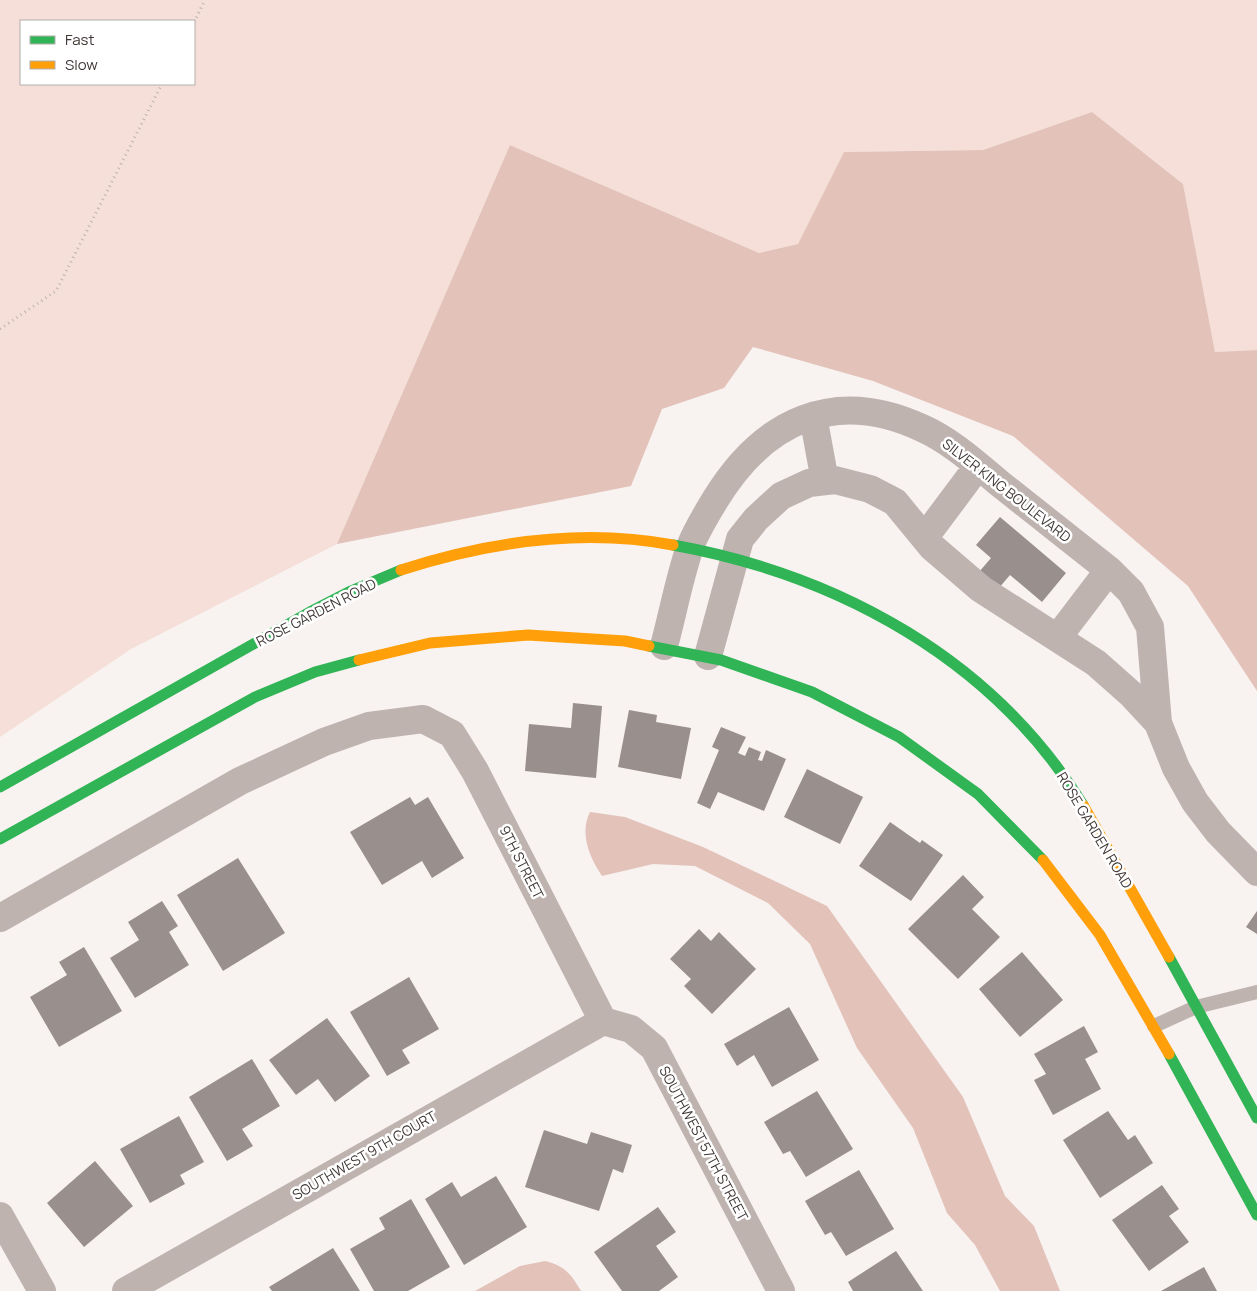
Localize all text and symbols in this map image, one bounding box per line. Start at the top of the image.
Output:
legend [20,20,195,85]
text: Fast [65,29,94,50]
text: Slow [65,54,98,75]
street label: SILVER KING BOULEVARD [939,434,1075,546]
street label: ROSE GARDEN ROAD [253,573,379,651]
street label: ROSE GARDEN ROAD [1053,768,1137,892]
street label: 9TH STREET [495,822,549,902]
street label: SOUTHWEST 57TH STREET [655,1062,753,1224]
street label: SOUTHWEST 9TH COURT [289,1106,440,1204]

